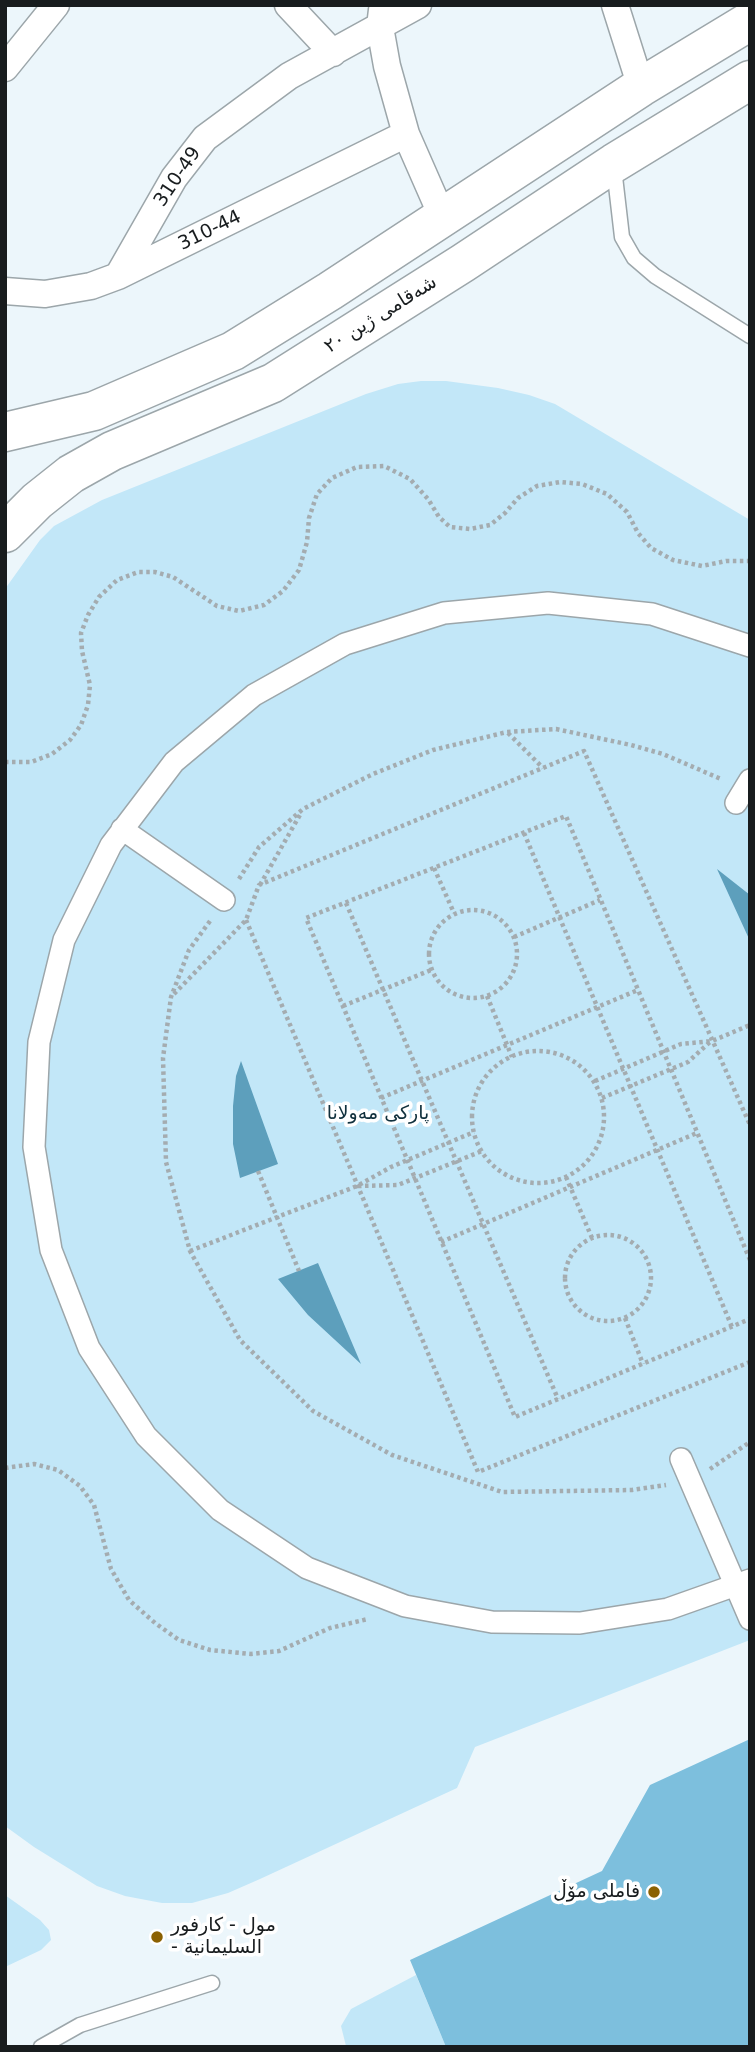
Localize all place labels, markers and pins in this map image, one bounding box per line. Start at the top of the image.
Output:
place label: فاملی مۆڵ [553,1881,640,1903]
marker: فاملی مۆڵ [646,1884,662,1900]
place label: مول - كارفور - السليمانية [171,1915,276,1959]
marker: مول - كارفور - السليمانية [149,1929,165,1945]

